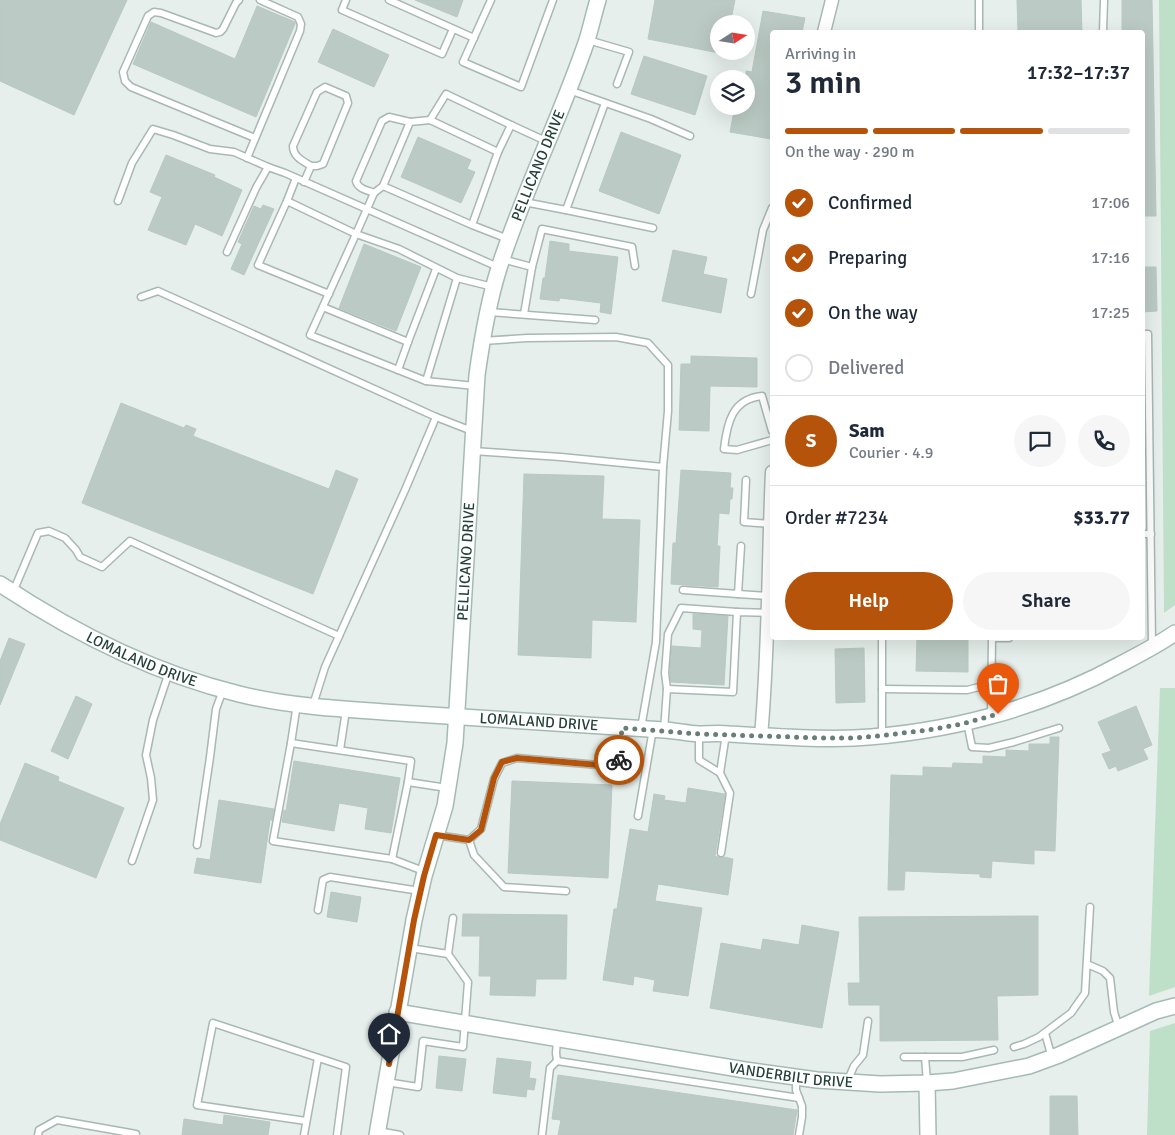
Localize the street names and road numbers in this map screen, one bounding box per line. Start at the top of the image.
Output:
street label: PELLICANO DRIVE [507,107,569,224]
street label: PELLICANO DRIVE [453,502,478,621]
street label: LOMALAND DRIVE [83,628,200,691]
street label: LOMALAND DRIVE [479,709,599,734]
street label: VANDERBILT DRIVE [727,1058,854,1091]

